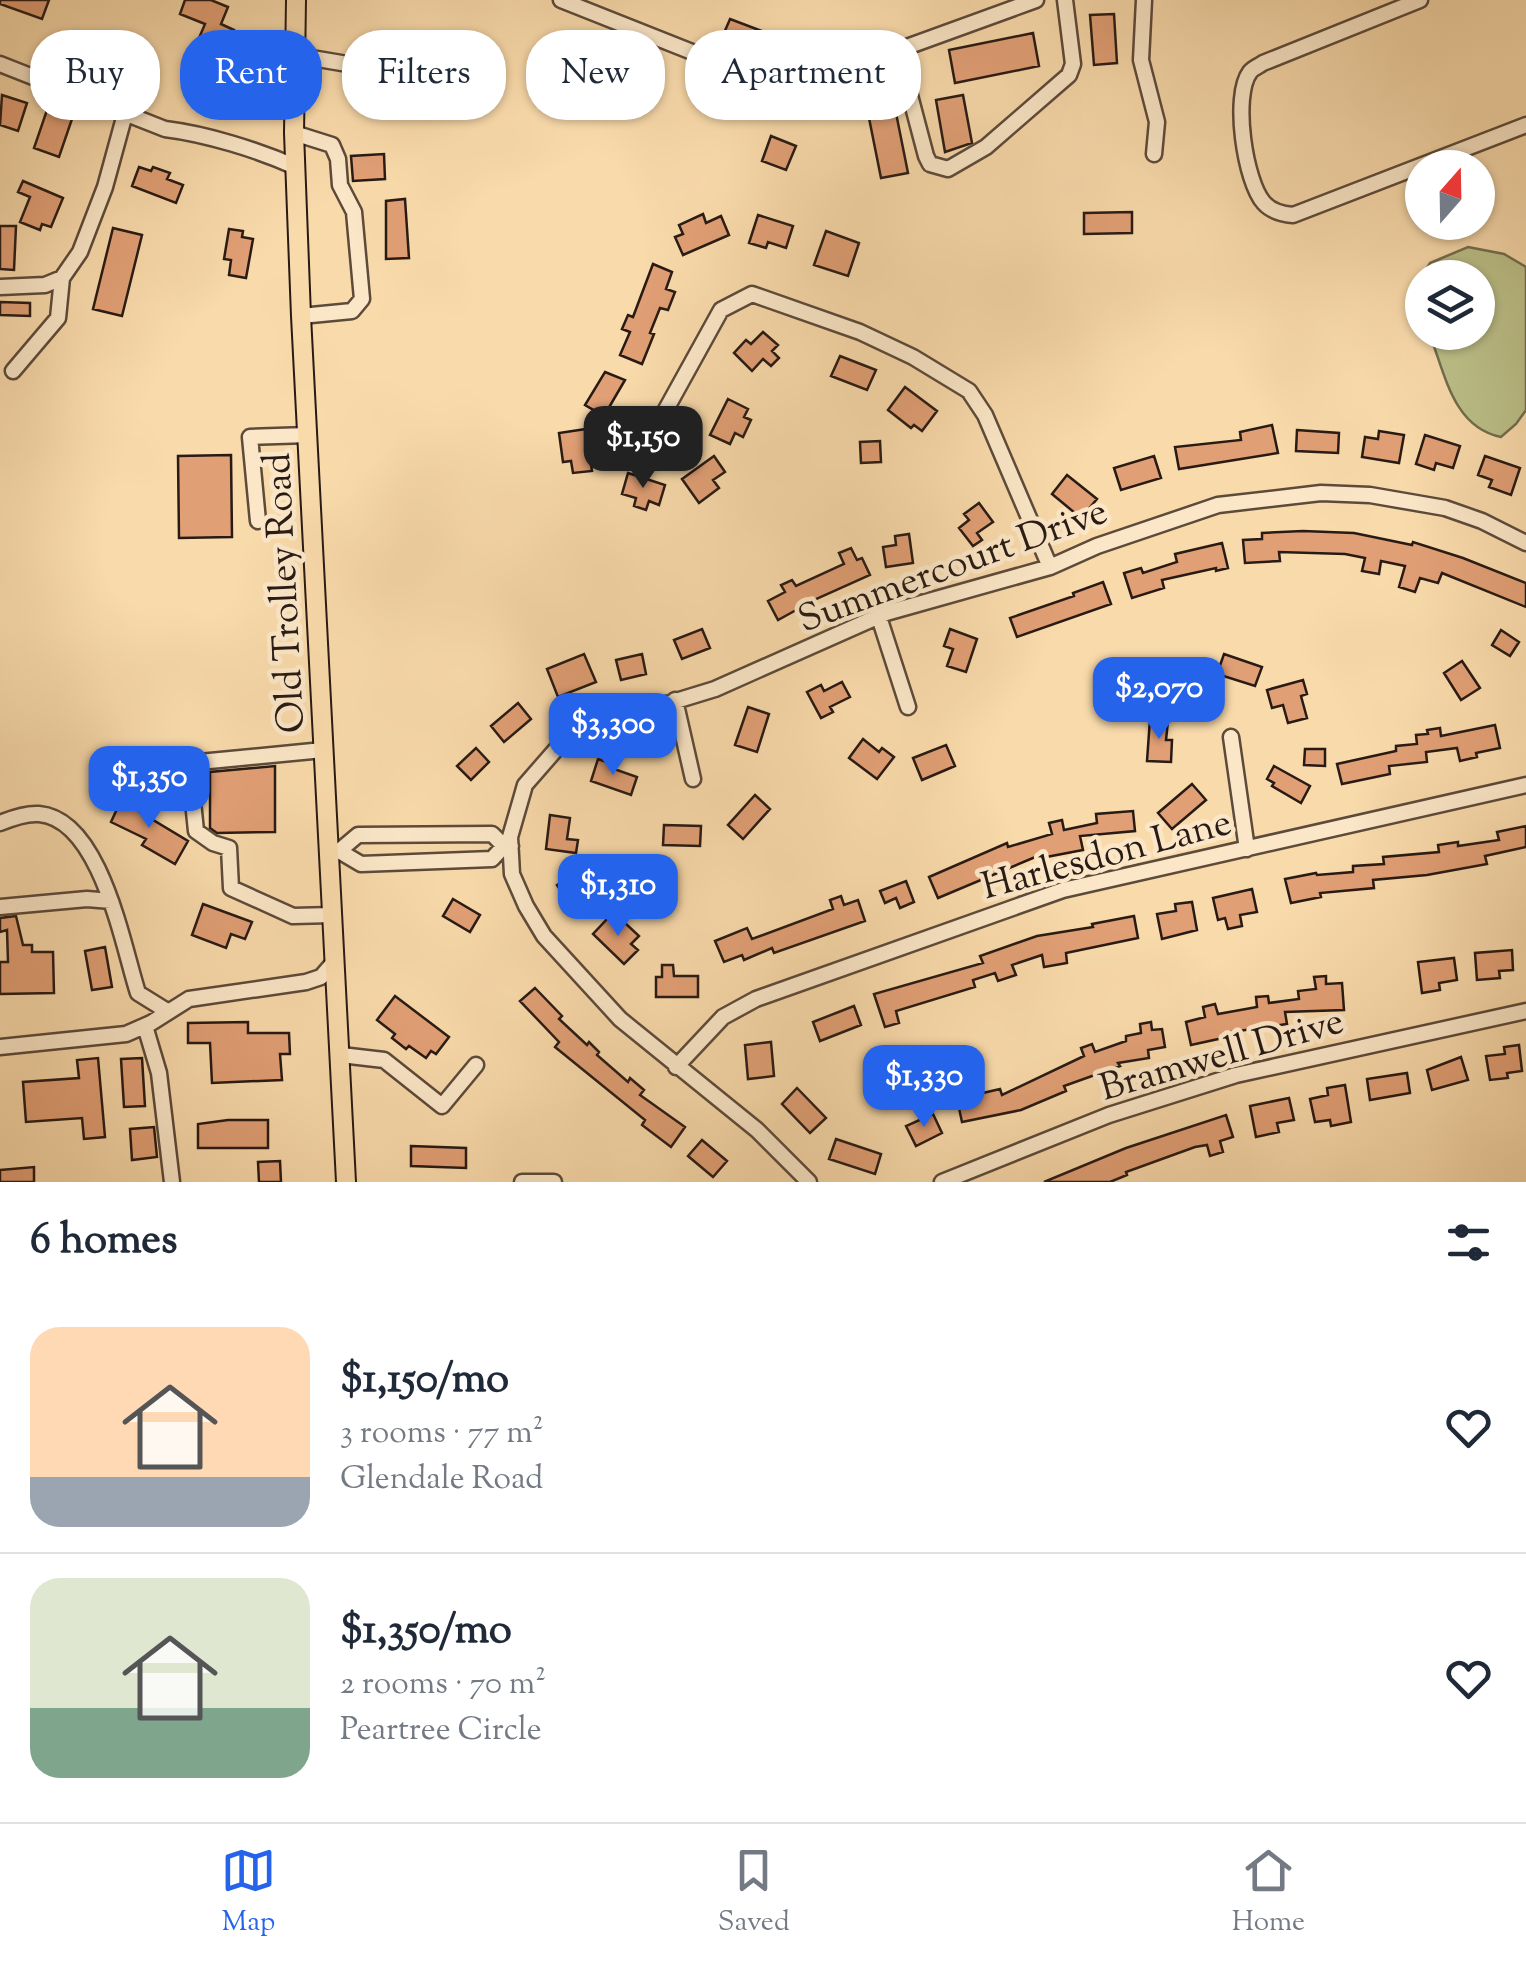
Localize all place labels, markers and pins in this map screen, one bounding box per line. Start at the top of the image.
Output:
pin: $1,150 [562,406,724,491]
pin: $2,070 [1078,657,1240,742]
pin: $3,300 [532,693,694,778]
pin: $1,350 [68,746,230,831]
pin: $1,310 [537,854,699,939]
pin: $1,330 [843,1045,1005,1130]

